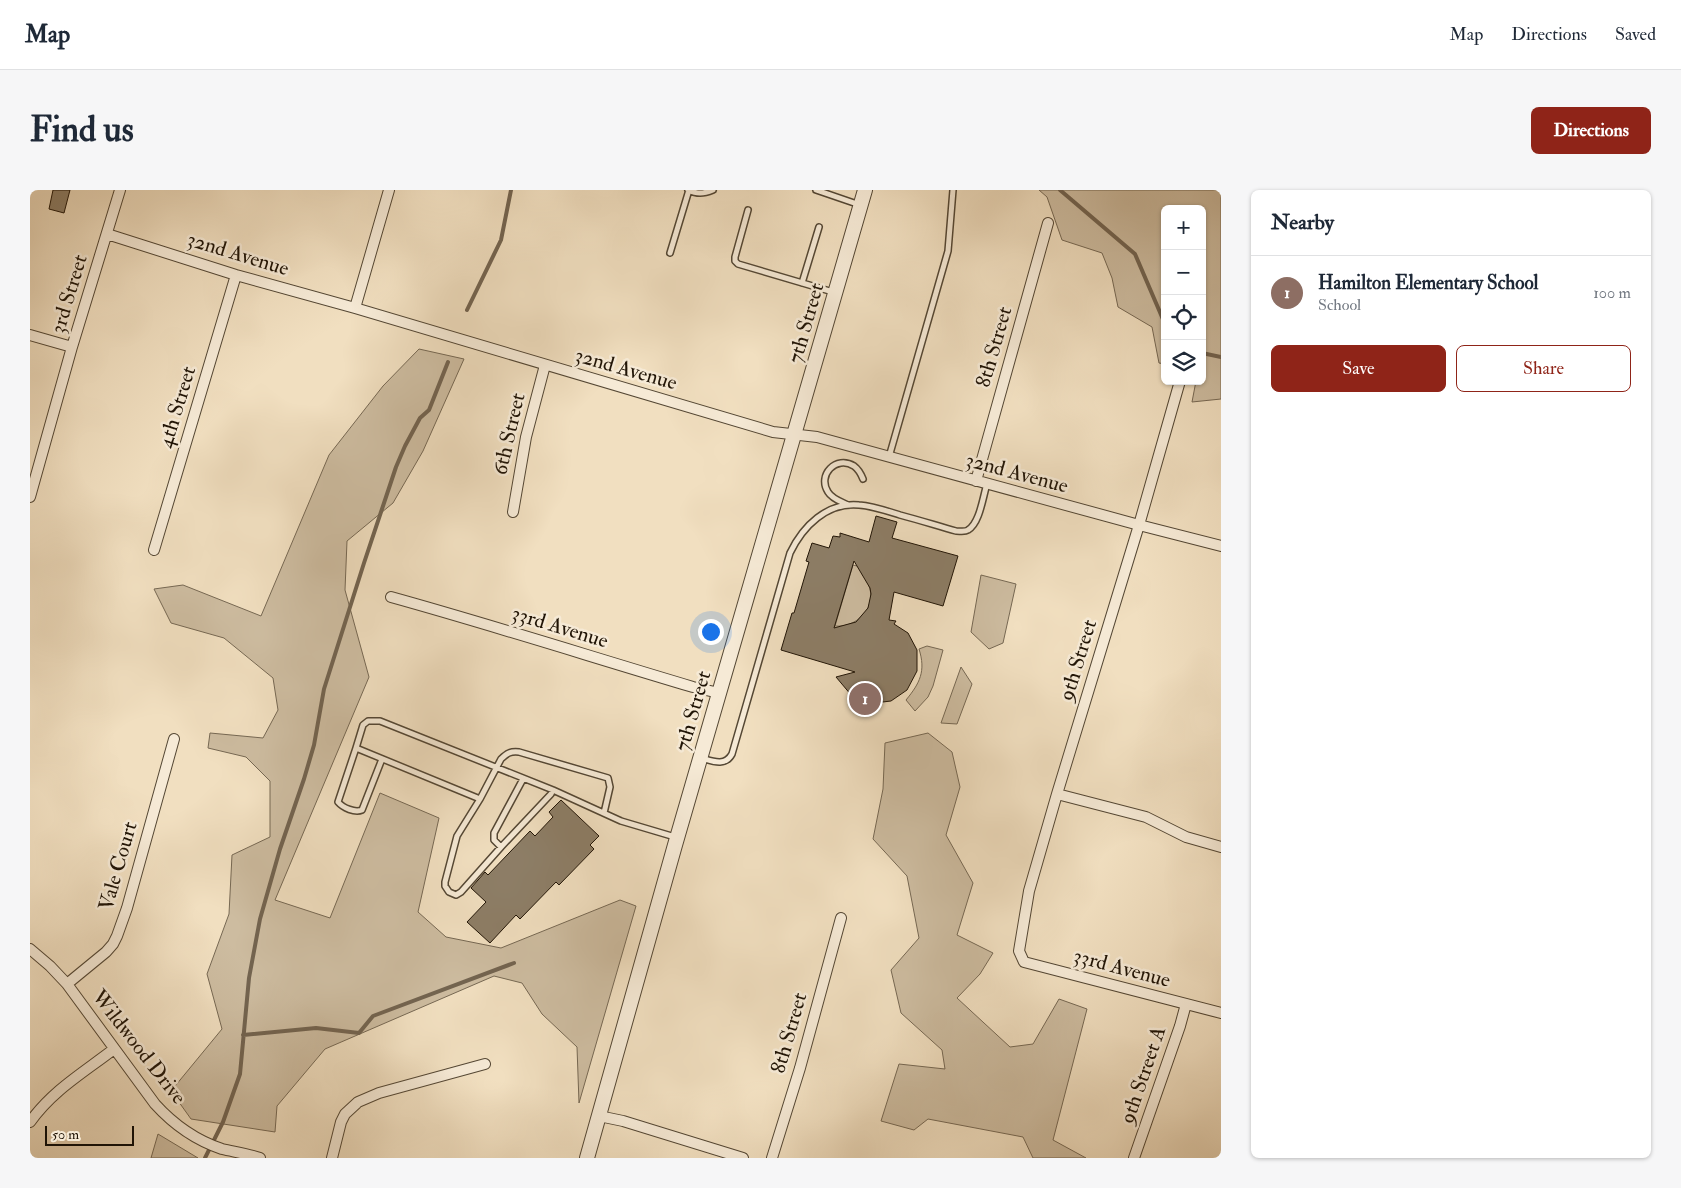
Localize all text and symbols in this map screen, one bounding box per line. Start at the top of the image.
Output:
text: Map [25,19,70,50]
text: Map [1450,23,1483,46]
text: Directions [1511,23,1587,46]
text: Saved [1615,23,1656,46]
button: Directions [1531,107,1651,154]
text: Find us [30,108,134,152]
map controls [1161,205,1206,385]
button: + [1161,205,1206,250]
text: Nearby [1271,209,1334,236]
street label: 32nd Avenue [184,226,292,282]
button: − [1161,250,1206,295]
street label: 3rd Street [44,251,94,337]
text: Hamilton Elementary School [1318,271,1538,295]
street label: 7th Street [782,279,830,366]
text: 1 [1284,283,1290,303]
text: 100 m [1593,283,1631,303]
button: locate [1161,295,1206,340]
text: School [1318,295,1361,315]
street label: 8th Street [970,303,1018,390]
button: layers [1161,340,1206,385]
street label: 32nd Avenue [572,342,680,397]
button: Save [1271,345,1446,392]
button: Share [1456,345,1631,392]
street label: 4th Street [152,363,202,451]
street label: 6th Street [486,390,532,478]
street label: 32nd Avenue [963,446,1071,500]
street label: 33rd Avenue [509,600,612,655]
street label: 9th Street [1052,616,1103,706]
your location [698,619,724,645]
street label: 7th Street [669,667,717,754]
pin: 1 [849,680,881,718]
street label: Vale Court [92,818,144,914]
street label: 33rd Avenue [1071,942,1174,994]
street label: Wildwood Drive [85,983,192,1110]
street label: 8th Street [765,989,813,1076]
street label: 9th Street A [1113,1023,1172,1129]
scale bar [45,1123,134,1146]
text: 50 m [52,1126,79,1143]

